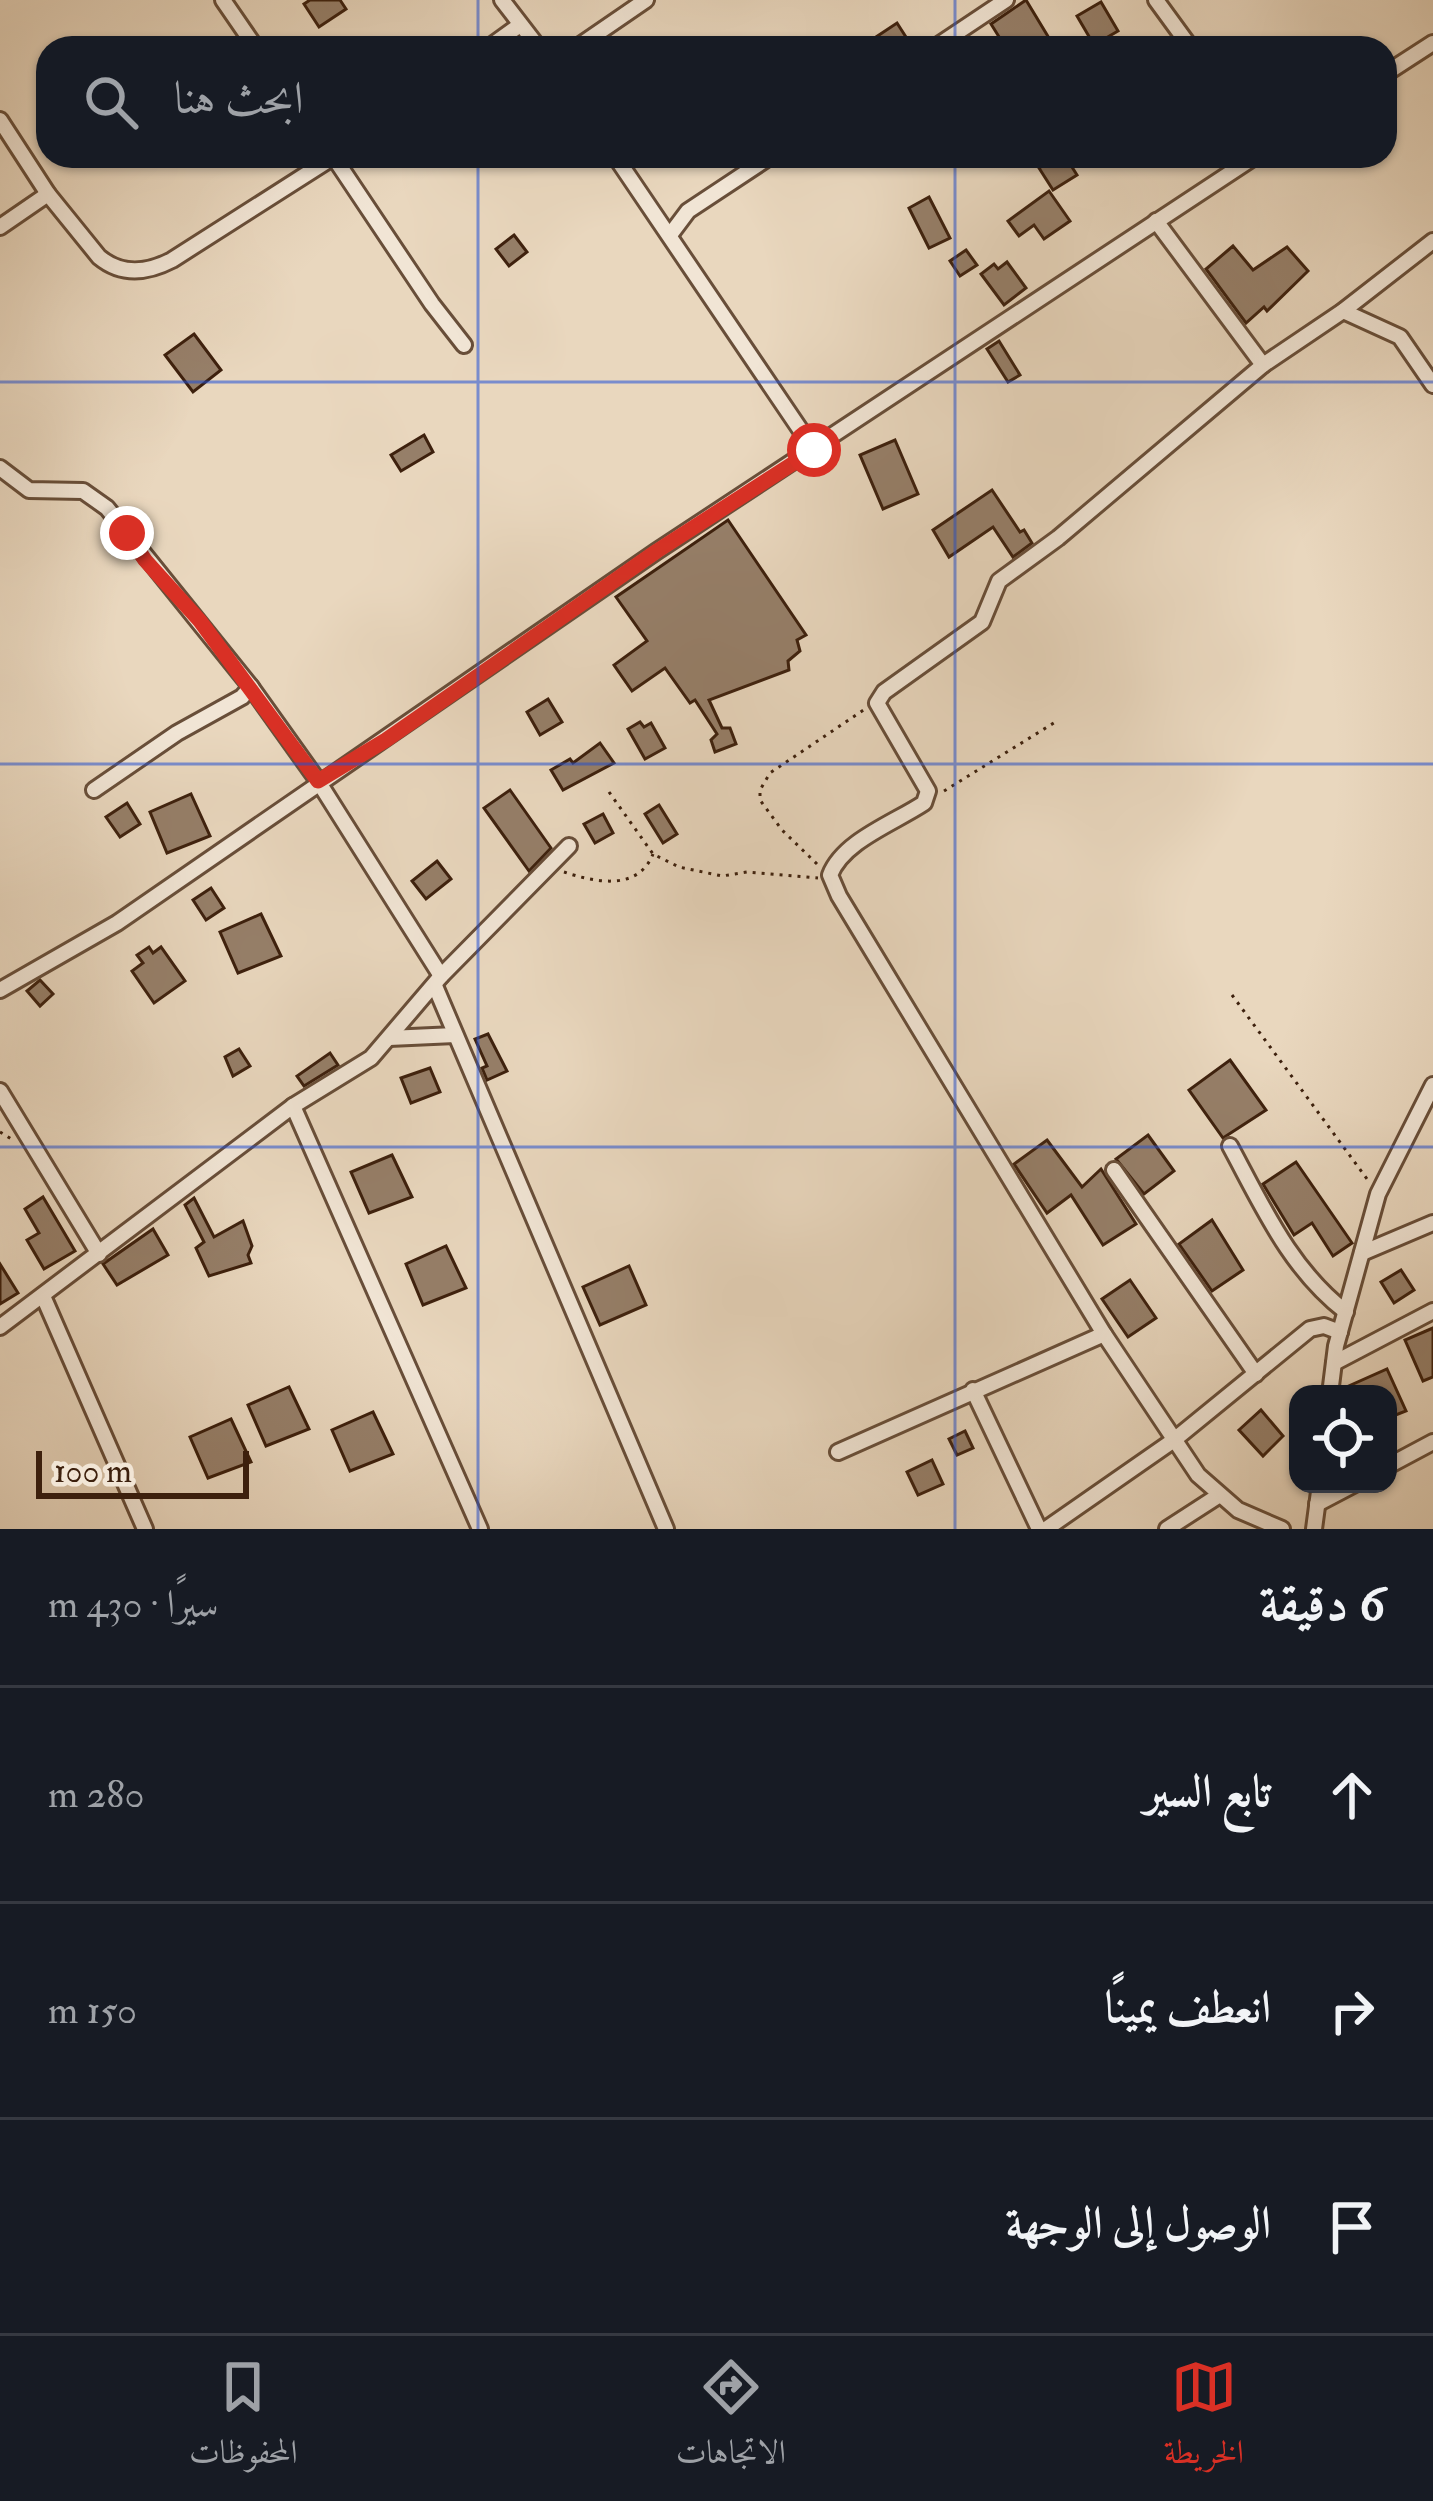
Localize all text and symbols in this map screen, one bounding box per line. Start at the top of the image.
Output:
search box [36,36,1397,168]
icon: search [78,69,144,135]
text: ابحث هنا [174,71,304,127]
route start [787,423,841,477]
route end [100,506,154,560]
map controls [1289,1385,1397,1493]
button: locate [1289,1385,1397,1493]
scale bar [36,1445,249,1498]
text: 100 m [54,1451,132,1492]
text: 6 دقيقة [1260,1572,1385,1636]
text: سيرًا · 430 m [48,1580,219,1629]
icon: ahead [1319,1762,1385,1828]
text: تابع السير [1144,1764,1271,1820]
text: 280 m [48,1770,145,1819]
icon: right [1319,1978,1385,2044]
text: انعطف يمينًا [1105,1980,1271,2036]
text: 150 m [48,1986,137,2035]
icon: arrive [1319,2194,1385,2260]
text: الوصول إلى الوجهة [1006,2196,1271,2252]
tab: المحفوظات [189,2354,298,2484]
tab: الاتجاهات [676,2354,786,2484]
tab: الخريطة [1164,2354,1244,2484]

